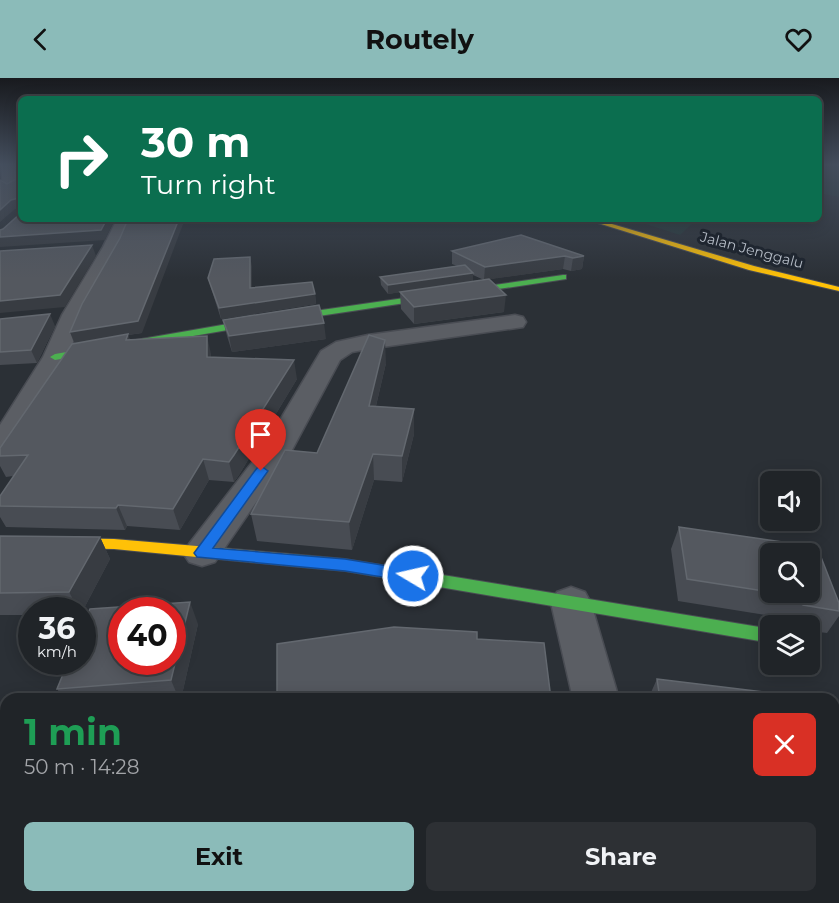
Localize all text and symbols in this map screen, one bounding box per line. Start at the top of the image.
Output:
icon: back [24,23,57,56]
text: Routely [365,23,474,56]
icon: heart [782,23,815,56]
text: 30 m [141,116,250,168]
icon: right [42,120,120,198]
text: Turn right [141,168,276,201]
street label: Jalan Jenggalu [698,227,806,272]
pin [235,409,286,471]
icon: arrive [244,418,277,451]
map controls [760,471,820,675]
button: sound [760,471,820,531]
button: search [760,543,820,603]
position arrow [381,544,445,608]
speed limit sign: 40 [108,597,186,675]
text: 36 [39,610,75,647]
button: layers [760,615,820,675]
text: km/h [37,642,77,661]
text: 1 min [24,710,122,754]
button: close [753,713,816,776]
text: 50 m · 14:28 [24,755,139,779]
button: Exit [24,822,414,891]
button: Share [426,822,816,891]

